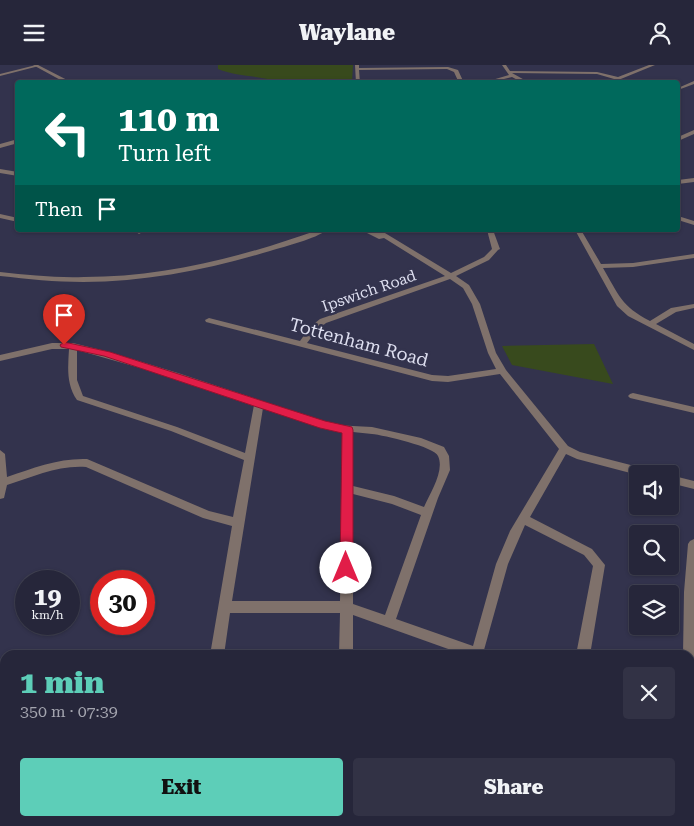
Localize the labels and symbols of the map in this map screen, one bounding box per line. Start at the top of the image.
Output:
street label: Ipswich Road [320,266,419,316]
pin [43,294,85,345]
street label: Tottenham Road [287,313,431,371]
position arrow [319,541,371,593]
speed limit sign: 30 [90,570,155,635]

